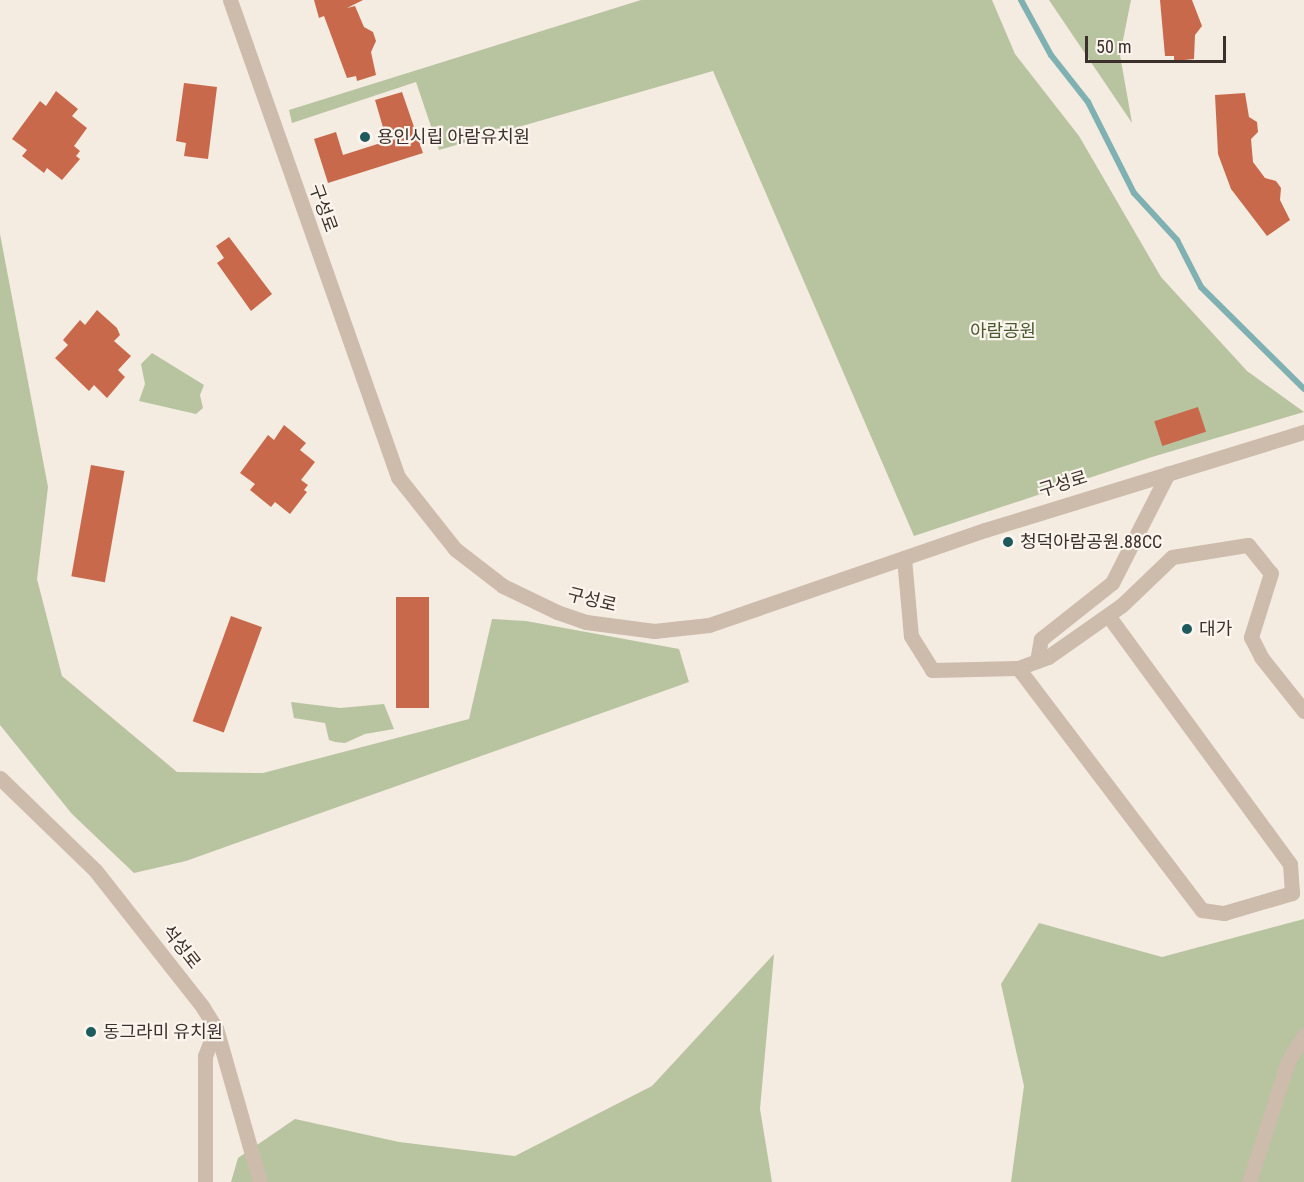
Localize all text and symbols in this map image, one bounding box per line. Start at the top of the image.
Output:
scale bar [1088,24,1229,62]
text: 50 m [1096,36,1131,57]
place label: 용인시립 아람유치원 [377,126,530,148]
marker: 용인시립 아람유치원 [358,130,372,144]
street label: 구성로 [304,181,342,235]
park label: 아람공원 [970,320,1036,342]
street label: 구성로 [1036,466,1090,502]
place label: 청덕아람공원.88CC [1020,531,1162,553]
marker: 청덕아람공원.88CC [1001,535,1015,549]
street label: 구성로 [565,584,619,616]
place label: 대가 [1199,618,1232,640]
marker: 대가 [1180,622,1194,636]
street label: 석성로 [157,921,205,973]
place label: 동그라미 유치원 [103,1021,223,1043]
marker: 동그라미 유치원 [84,1025,98,1039]

